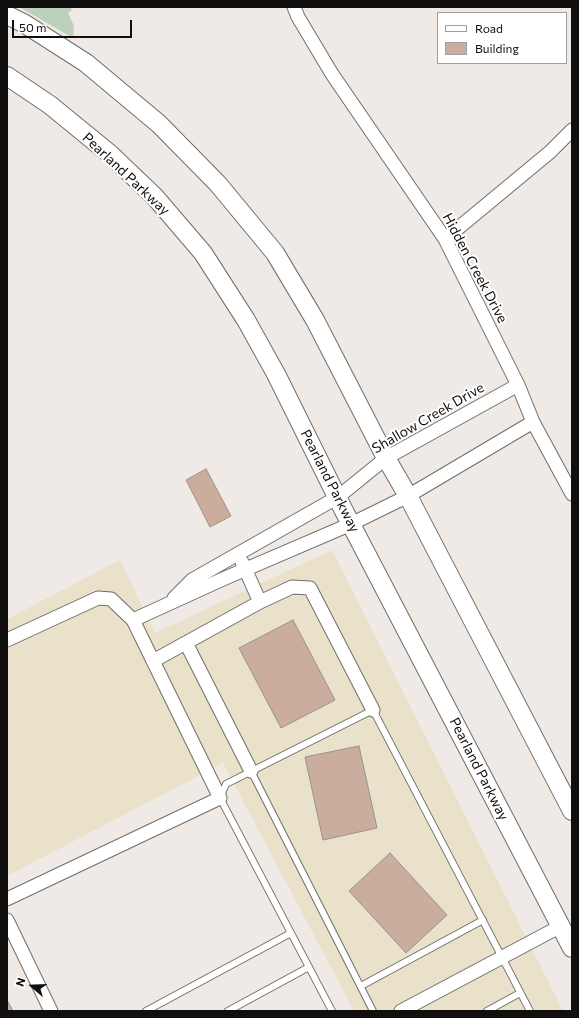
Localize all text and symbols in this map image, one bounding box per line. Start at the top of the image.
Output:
scale bar [14,12,134,38]
legend [437,12,567,64]
text: 50 m [19,20,47,34]
text: Road [475,21,503,35]
text: Building [475,41,519,55]
street label: Pearland Parkway [79,129,173,219]
street label: Hidden Creek Drive [439,210,511,326]
street label: Shallow Creek Drive [369,379,487,457]
street label: Pearland Parkway [297,427,363,535]
street label: Pearland Parkway [446,715,512,823]
north arrow [12,966,52,1006]
text: N [13,976,28,988]

